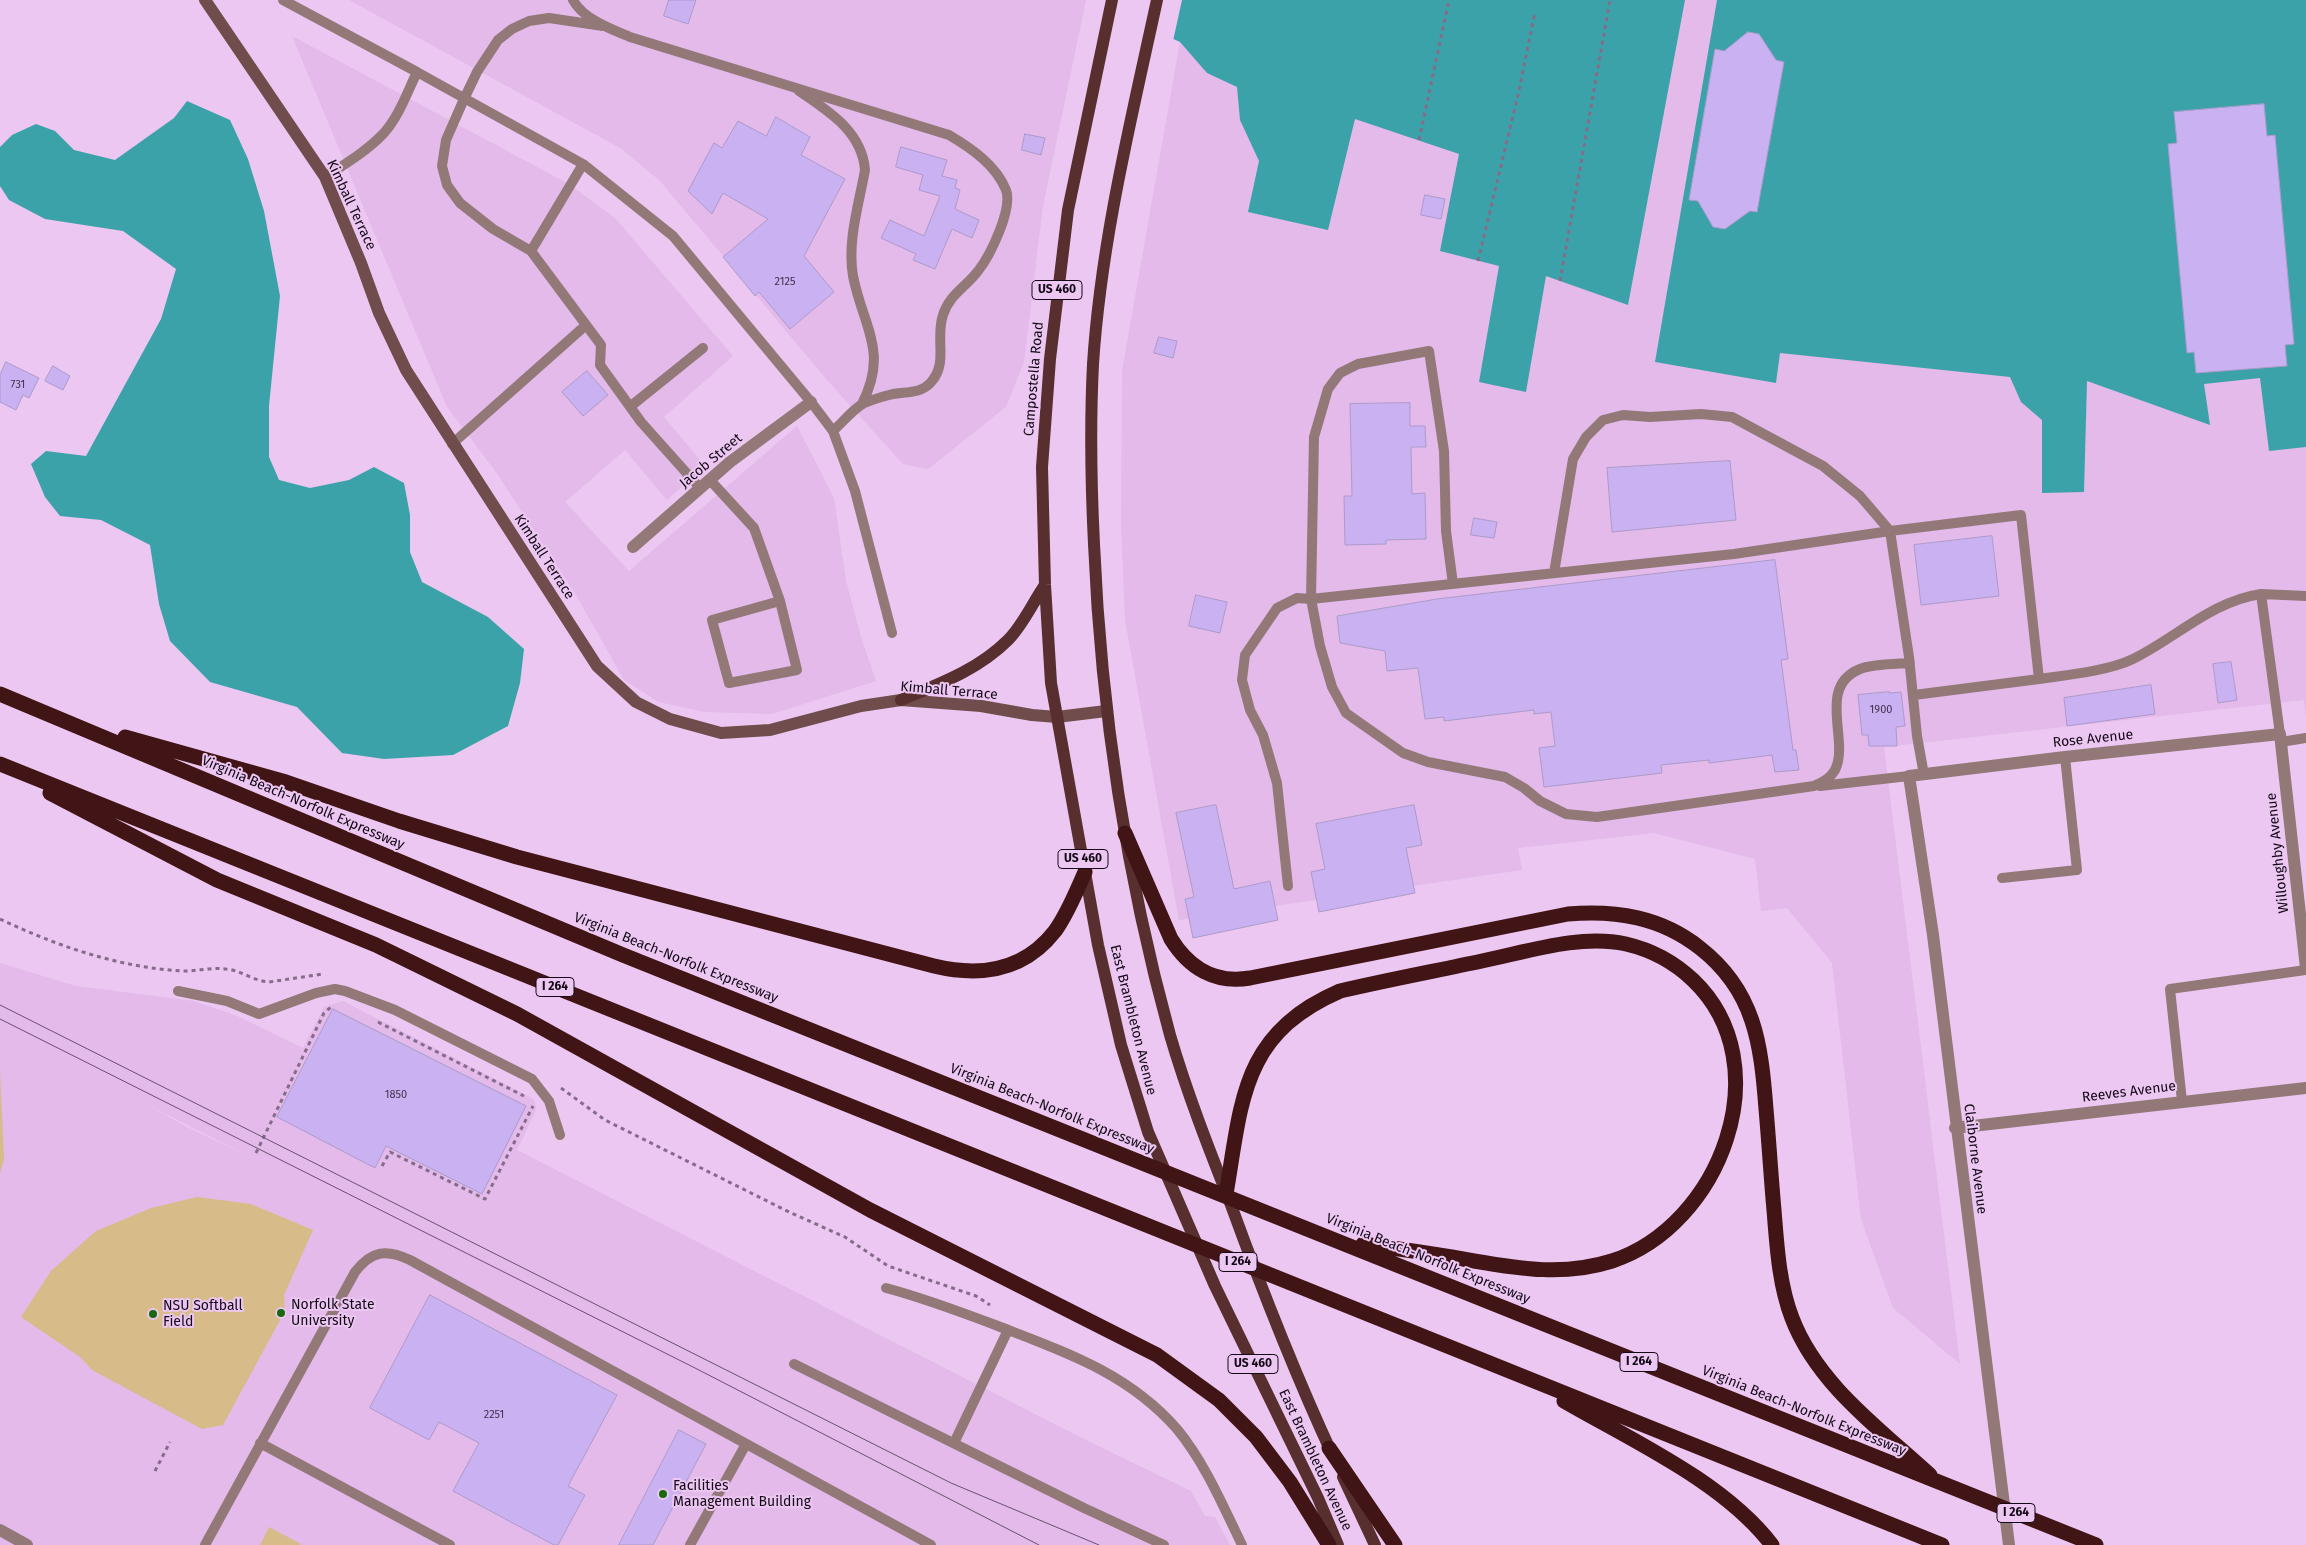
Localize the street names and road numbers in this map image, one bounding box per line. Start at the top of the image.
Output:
street label: Kimball Terrace [323,157,379,253]
road number: US 460 [1032,280,1082,300]
street label: Campostella Road [1021,321,1047,437]
street label: Jacob Street [676,430,746,492]
street label: Kimball Terrace [510,511,578,603]
street label: Kimball Terrace [900,678,998,704]
street label: Rose Avenue [2052,726,2134,752]
street label: Virginia Beach-Norfolk Expressway [199,753,407,853]
street label: Willoughby Avenue [2263,792,2293,914]
road number: US 460 [1058,850,1108,869]
street label: Virginia Beach-Norfolk Expressway [571,909,781,1007]
street label: East Brambleton Avenue [1106,943,1160,1097]
road number: I 264 [536,978,574,996]
street label: Virginia Beach-Norfolk Expressway [947,1060,1157,1158]
street label: Reeves Avenue [2081,1078,2177,1106]
street label: Claiborne Avenue [1960,1103,1990,1215]
street label: Virginia Beach-Norfolk Expressway [1323,1210,1533,1308]
road number: I 264 [1219,1252,1257,1272]
road number: I 264 [1620,1352,1658,1371]
road number: US 460 [1228,1355,1278,1374]
street label: Virginia Beach-Norfolk Expressway [1699,1362,1909,1460]
street label: East Brambleton Avenue [1275,1386,1355,1534]
road number: I 264 [1997,1504,2035,1522]

